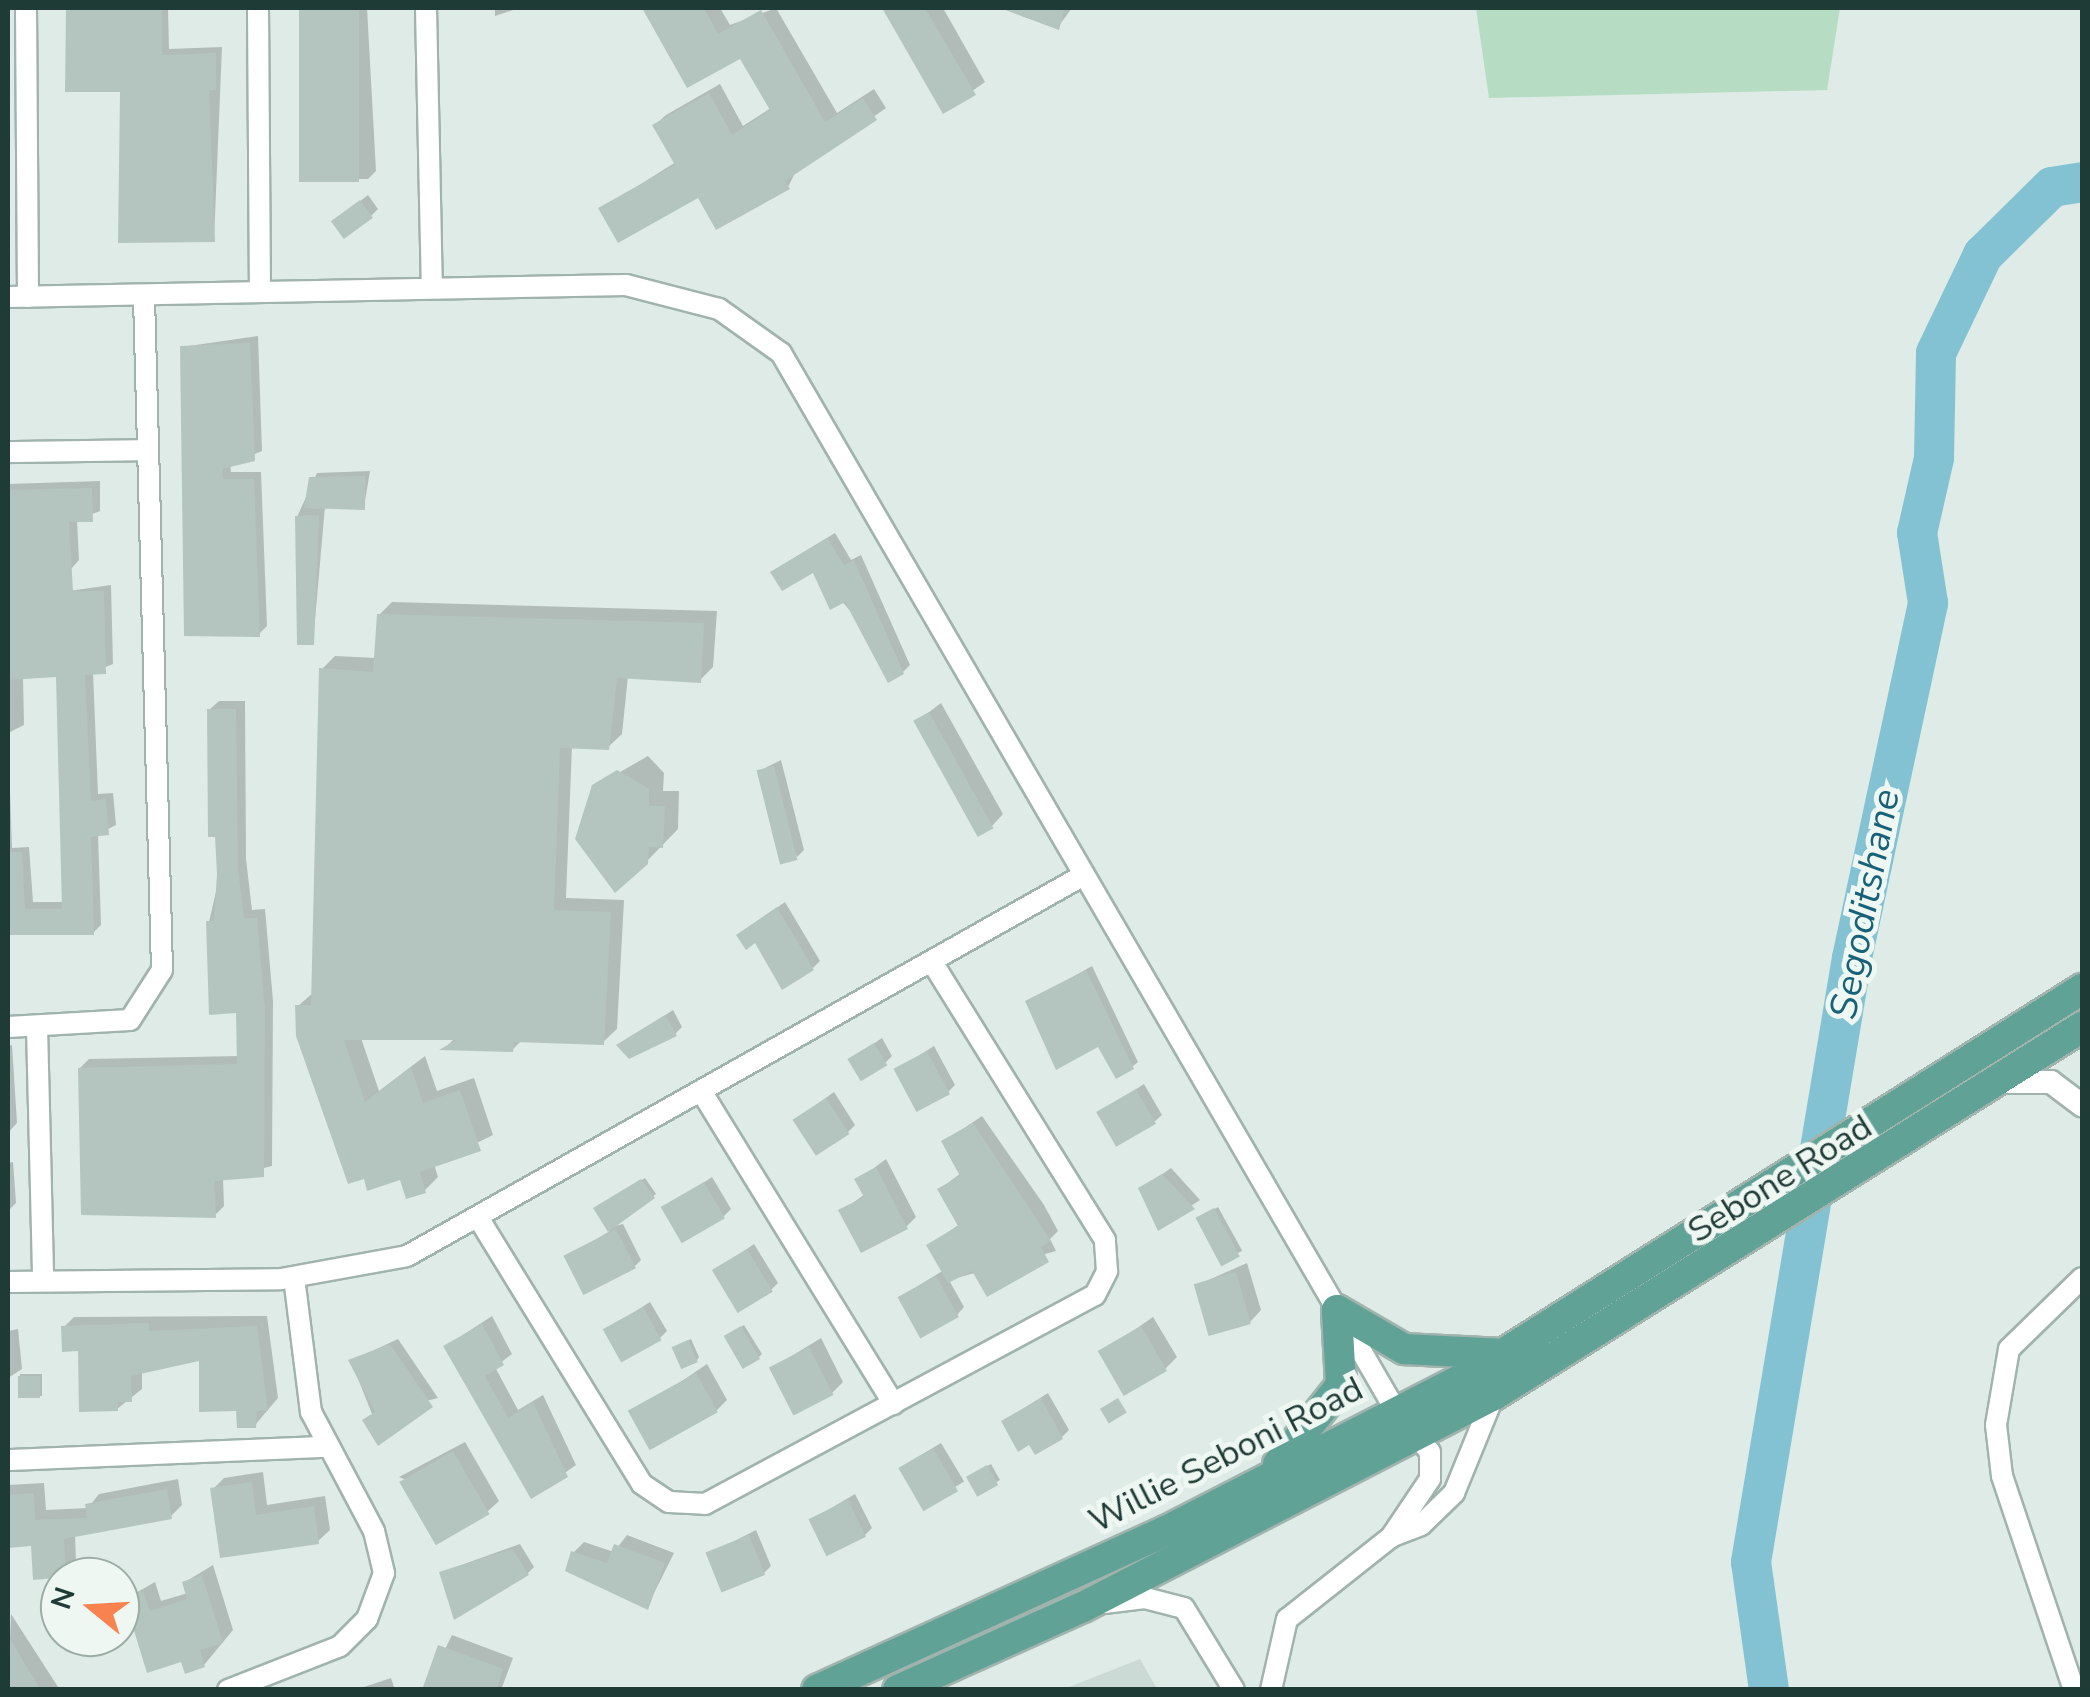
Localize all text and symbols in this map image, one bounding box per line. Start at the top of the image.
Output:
water label: Segoditshane [1820,785,1910,1023]
street label: Sebone Road [1680,1106,1880,1252]
street label: Willie Seboni Road [1082,1368,1370,1542]
north arrow [40,1557,140,1657]
text: N [42,1583,85,1614]

